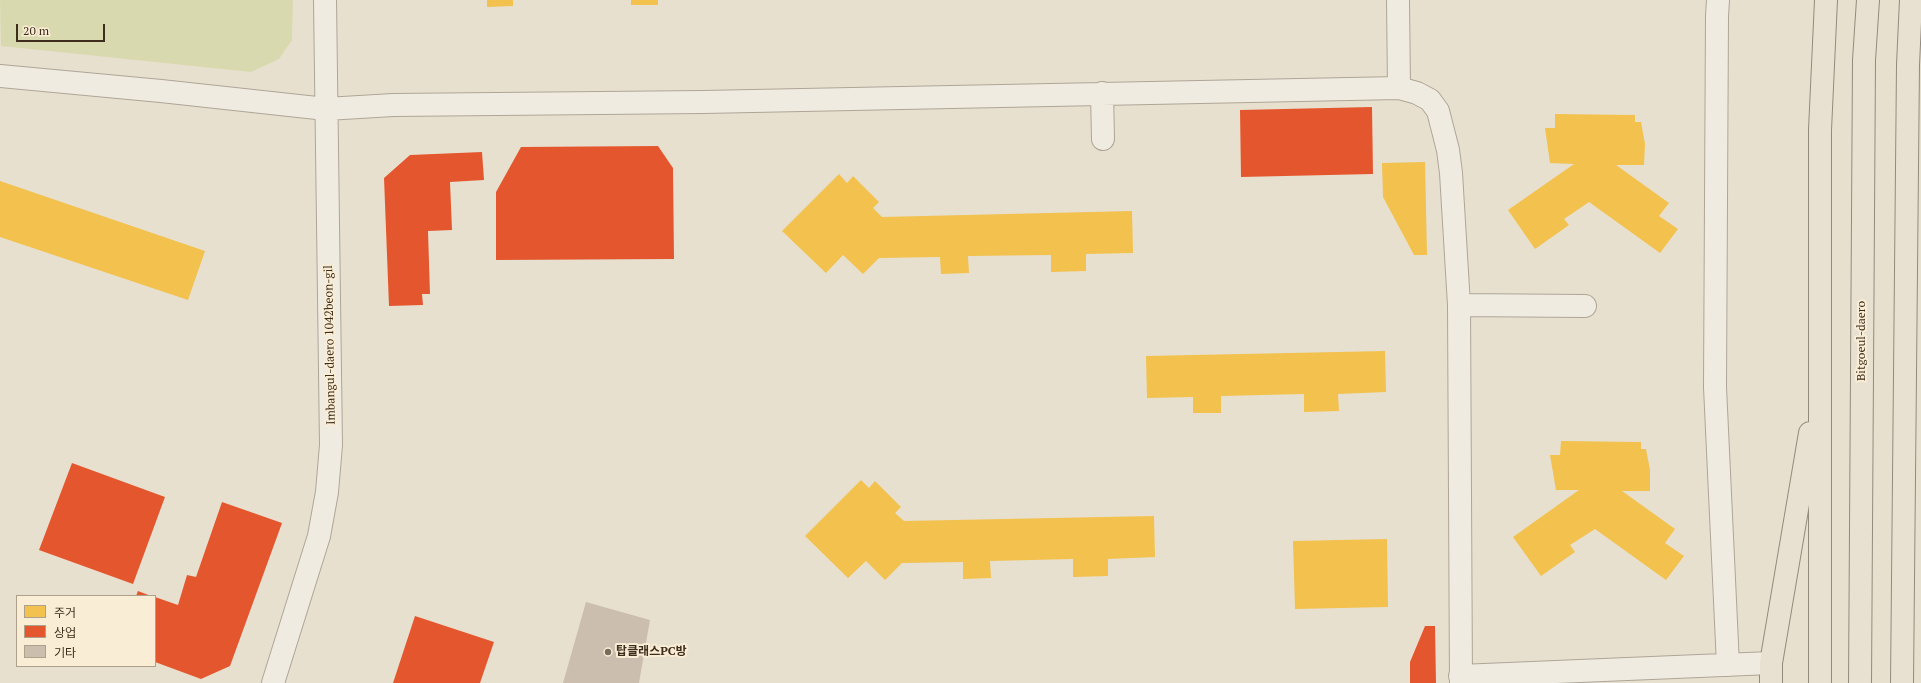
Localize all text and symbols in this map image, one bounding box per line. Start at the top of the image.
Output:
scale bar [18,16,107,42]
text: 20 m [23,23,49,38]
street label: Imbangul-daero 1042beon-gil [321,265,339,425]
street label: Bitgoeul-daero [1855,301,1869,381]
legend [16,595,156,667]
text: 주거 [54,605,76,620]
text: 상업 [54,625,76,640]
text: 기타 [54,645,76,660]
place label: 탑클래스PC방 [616,645,687,659]
marker: 탑클래스PC방 [603,647,613,657]

